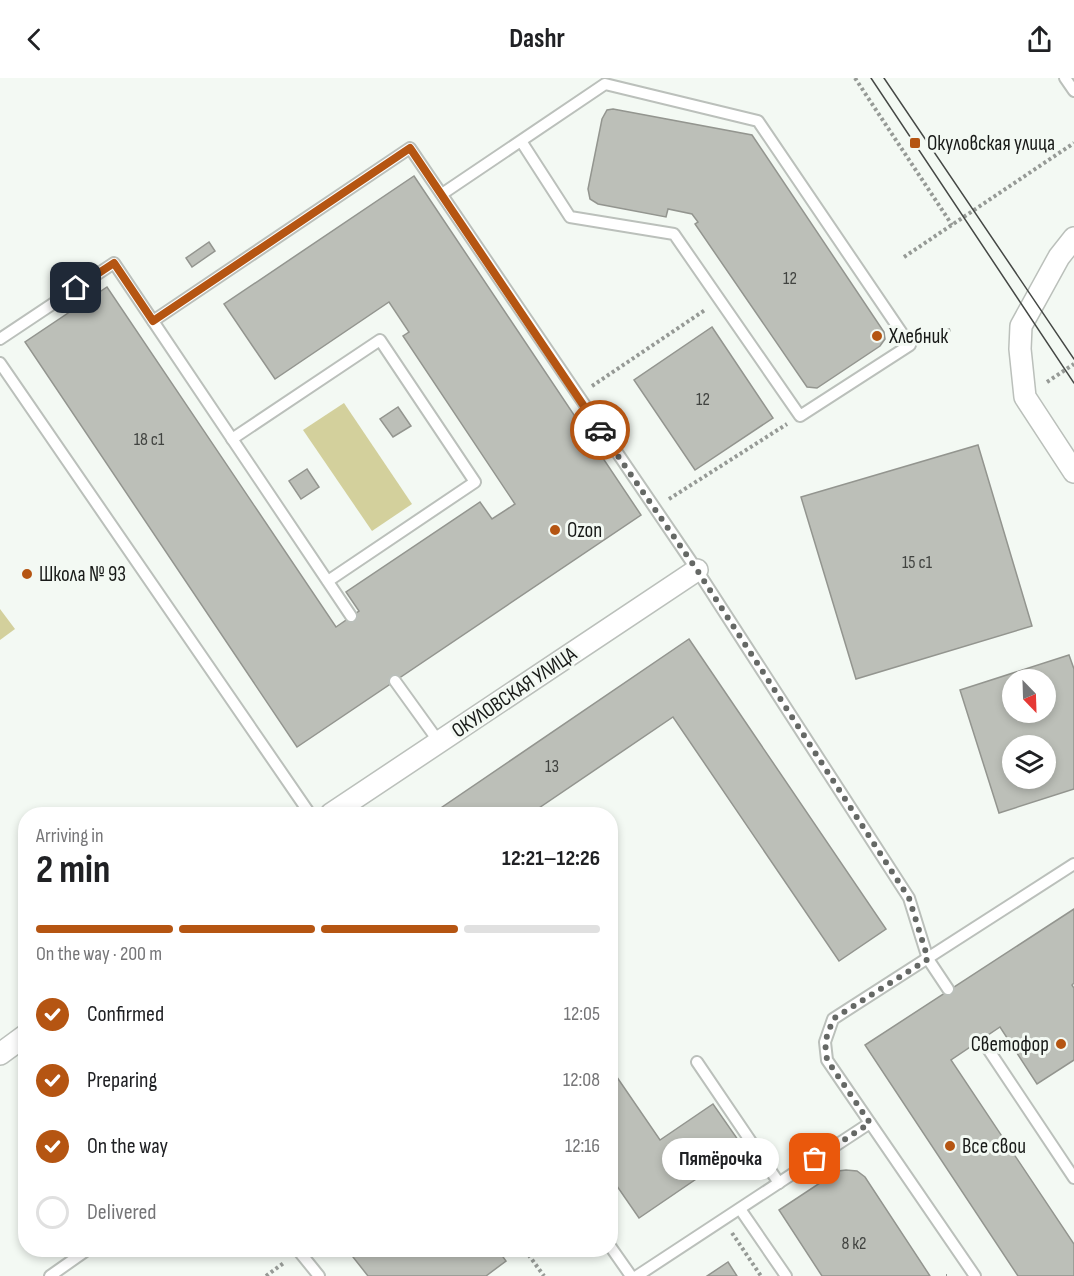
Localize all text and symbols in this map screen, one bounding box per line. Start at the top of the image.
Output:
icon: back [18,23,51,56]
text: Dashr [509,23,565,55]
icon: share [1023,23,1056,56]
place label: Окуловская улица [927,131,1055,156]
marker: Окуловская улица [908,136,922,150]
pin [50,262,101,313]
house number: 12 [783,268,797,289]
icon: home [59,271,92,304]
place label: Хлебник [888,324,948,349]
marker: Хлебник [870,329,884,343]
house number: 12 [696,389,710,410]
courier [570,400,630,460]
icon: car [584,414,617,447]
house number: 18 с1 [134,429,165,450]
place label: Ozon [567,518,602,543]
marker: Ozon [548,523,562,537]
house number: 15 с1 [902,552,933,573]
place label: Школа № 93 [39,562,126,587]
marker: Школа № 93 [20,567,34,581]
street label: ОКУЛОВСКАЯ УЛИЦА [447,641,582,743]
north arrow [1002,669,1056,723]
map controls [1002,669,1056,789]
button: layers [1002,735,1056,789]
house number: 13 [545,756,559,777]
text: Arriving in [36,824,104,848]
text: 12:21–12:26 [502,845,600,872]
text: 2 min [36,847,110,894]
text: On the way · 200 m [36,942,162,966]
icon: check [36,998,69,1031]
text: Confirmed [87,1001,164,1028]
text: 12:05 [564,1002,600,1026]
place label: Светофор [971,1032,1049,1057]
marker: Светофор [1054,1037,1068,1051]
icon: check [36,1064,69,1097]
text: Preparing [87,1067,157,1094]
text: 12:08 [563,1068,600,1092]
icon: check [36,1130,69,1163]
text: On the way [87,1133,168,1160]
pin [789,1133,840,1184]
text: 12:16 [565,1134,600,1158]
place label: Все свои [962,1134,1026,1159]
callout: Пятёрочка [662,1138,779,1180]
marker: Все свои [943,1139,957,1153]
icon: bag [798,1142,831,1175]
text: Пятёрочка [679,1147,762,1171]
text: Delivered [87,1199,156,1226]
house number: 8 к2 [842,1233,866,1254]

